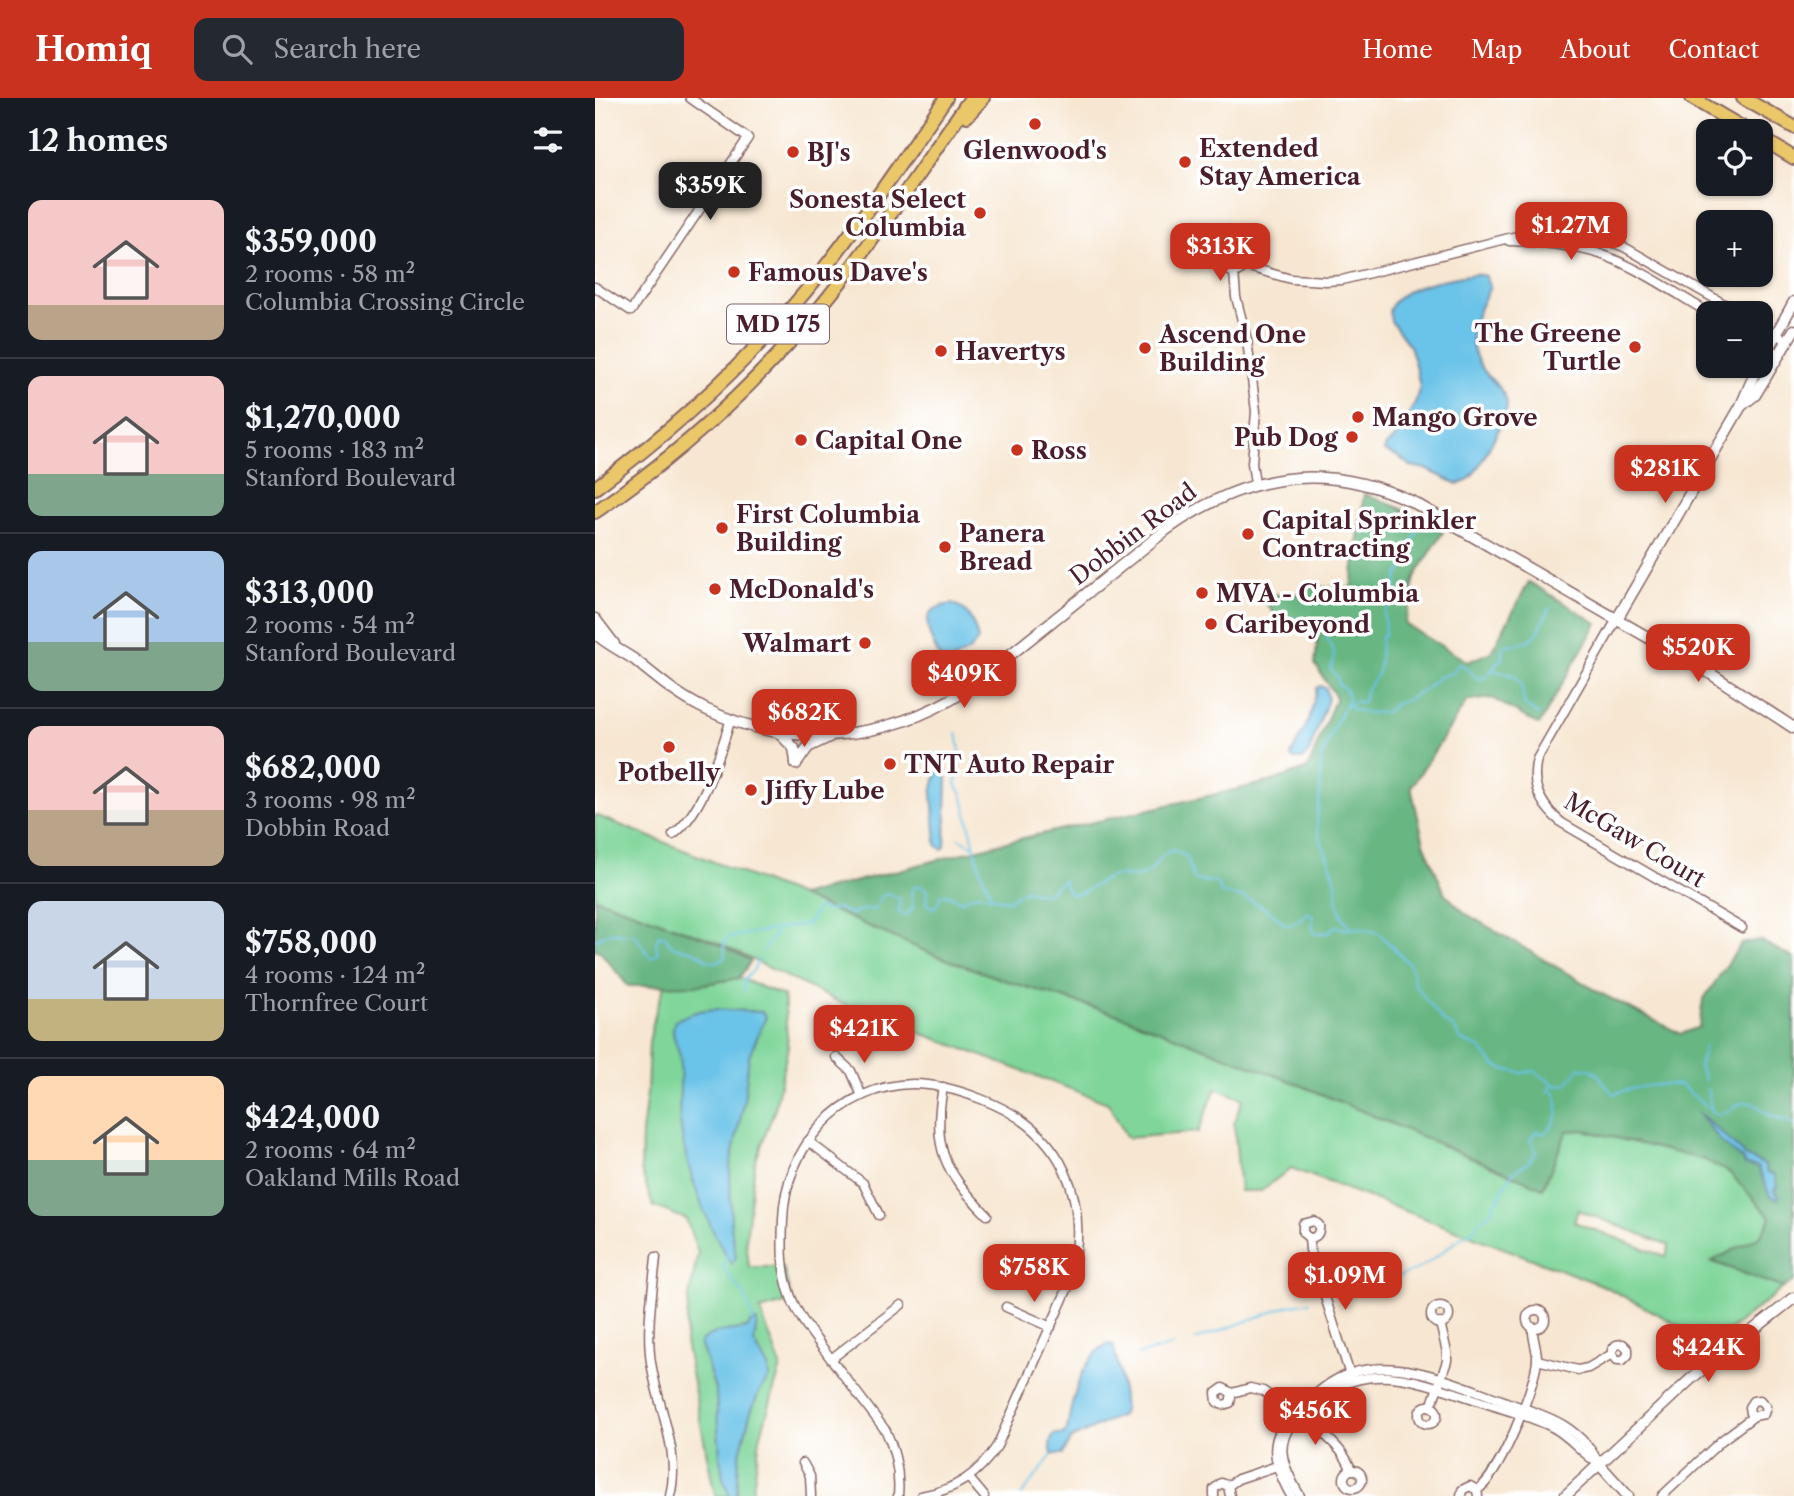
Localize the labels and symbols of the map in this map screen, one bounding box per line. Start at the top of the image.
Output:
marker: Glenwood's [1027,116,1043,132]
place label: Extended Stay America [1199,134,1362,191]
place label: Glenwood's [963,136,1107,165]
place label: BJ's [807,138,851,167]
marker: BJ's [785,144,801,160]
marker: Extended Stay America [1177,154,1193,170]
pin: $359K [661,162,759,222]
place label: Sonesta Select Columbia [789,185,967,242]
pin: $1.27M [1514,202,1628,262]
marker: Sonesta Select Columbia [972,205,988,221]
pin: $313K [1171,223,1269,283]
place label: Famous Dave's [748,258,928,287]
marker: Famous Dave's [726,264,742,280]
road number: MD 175 [727,304,829,344]
place label: The Greene Turtle [1474,319,1621,376]
place label: Ascend One Building [1158,320,1306,377]
place label: Havertys [955,337,1066,366]
marker: The Greene Turtle [1627,339,1643,355]
marker: Ascend One Building [1137,340,1153,356]
marker: Havertys [933,343,949,359]
place label: Mango Grove [1372,403,1538,432]
marker: Mango Grove [1350,409,1366,425]
place label: Pub Dog [1234,423,1339,452]
place label: Capital One [815,426,962,455]
marker: Pub Dog [1344,429,1360,445]
marker: Capital One [793,432,809,448]
place label: Ross [1031,436,1087,465]
marker: Ross [1009,442,1025,458]
pin: $281K [1616,446,1714,505]
street label: Dobbin Road [1064,477,1202,591]
place label: First Columbia Building [736,500,921,557]
place label: Capital Sprinkler Contracting [1262,506,1477,563]
place label: Panera Bread [959,519,1046,576]
marker: First Columbia Building [714,520,730,536]
marker: Capital Sprinkler Contracting [1240,526,1256,542]
marker: Panera Bread [937,539,953,555]
place label: McDonald's [729,575,874,604]
place label: MVA - Columbia [1216,579,1420,608]
marker: McDonald's [707,581,723,597]
marker: MVA - Columbia [1194,585,1210,601]
place label: Caribeyond [1225,610,1370,639]
marker: Caribeyond [1203,616,1219,632]
pin: $520K [1649,624,1747,684]
place label: Walmart [742,629,851,658]
marker: Walmart [857,635,873,651]
pin: $409K [915,650,1013,710]
pin: $682K [755,690,853,749]
marker: Potbelly [661,739,677,755]
place label: TNT Auto Repair [904,750,1115,779]
marker: TNT Auto Repair [882,756,898,772]
place label: Potbelly [618,758,721,787]
place label: Jiffy Lube [761,776,885,805]
marker: Jiffy Lube [743,782,759,798]
street label: McGaw Court [1559,786,1711,894]
pin: $421K [815,1006,913,1065]
pin: $758K [985,1244,1083,1304]
pin: $1.09M [1288,1252,1402,1312]
pin: $424K [1659,1324,1757,1384]
pin: $456K [1266,1388,1364,1447]

